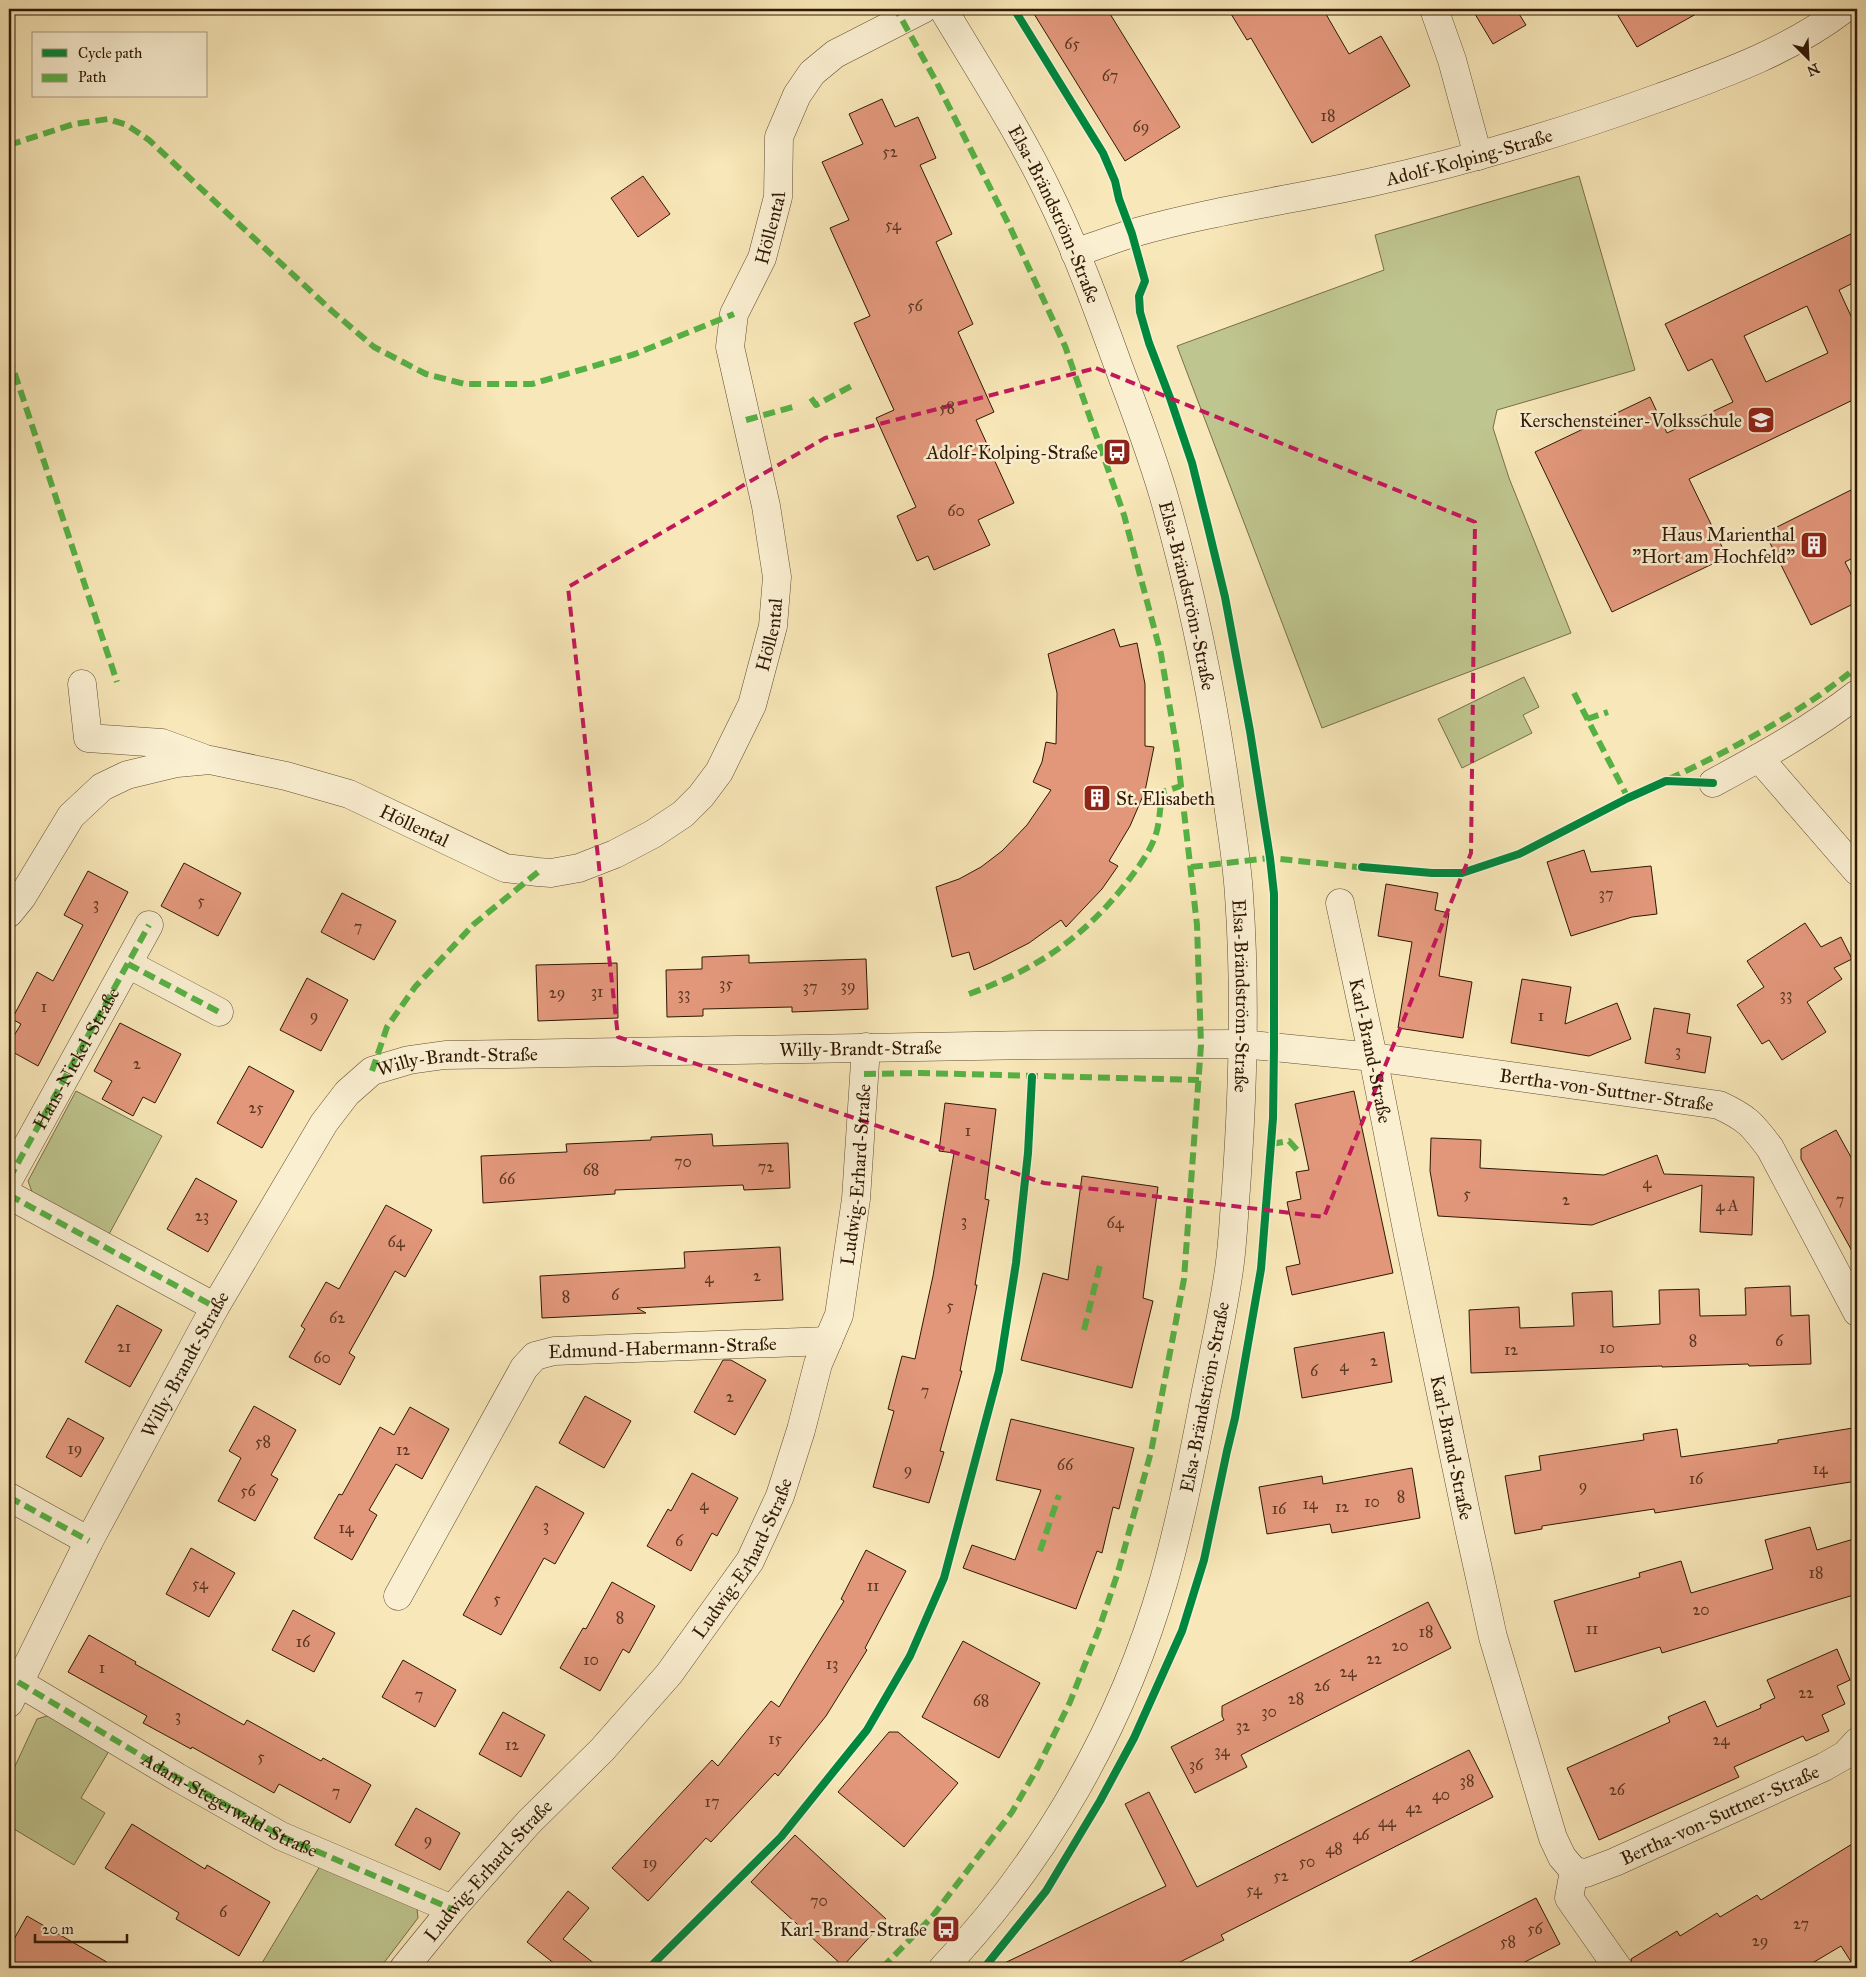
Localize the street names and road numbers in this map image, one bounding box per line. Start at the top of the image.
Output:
street label: Elsa-Brändström-Straße [1003,121,1105,307]
street label: Adolf-Kolping-Straße [1383,124,1555,191]
street label: Höllental [750,191,790,267]
street label: Elsa-Brändström-Straße [1154,498,1220,692]
street label: Höllental [751,596,787,674]
street label: Höllental [376,799,454,852]
street label: Elsa-Brändström-Straße [1227,898,1254,1093]
street label: Karl-Brand-Straße [1344,976,1397,1125]
street label: Hans-Nickel-Straße [28,983,125,1134]
street label: Willy-Brandt-Straße [779,1036,942,1061]
street label: Willy-Brandt-Straße [374,1042,538,1081]
street label: Bertha-von-Suttner-Straße [1498,1064,1715,1116]
street label: Ludwig-Erhard-Straße [835,1083,876,1267]
street label: Willy-Brandt-Straße [136,1287,234,1441]
street label: Elsa-Brändström-Straße [1175,1300,1234,1494]
street label: Edmund-Habermann-Straße [548,1332,777,1363]
street label: Karl-Brand-Straße [1425,1373,1478,1522]
street label: Ludwig-Erhard-Straße [687,1475,797,1643]
street label: Adam-Stegerwald-Straße [137,1747,321,1862]
street label: Bertha-von-Suttner-Straße [1617,1760,1823,1870]
street label: Ludwig-Erhard-Straße [419,1795,557,1946]

